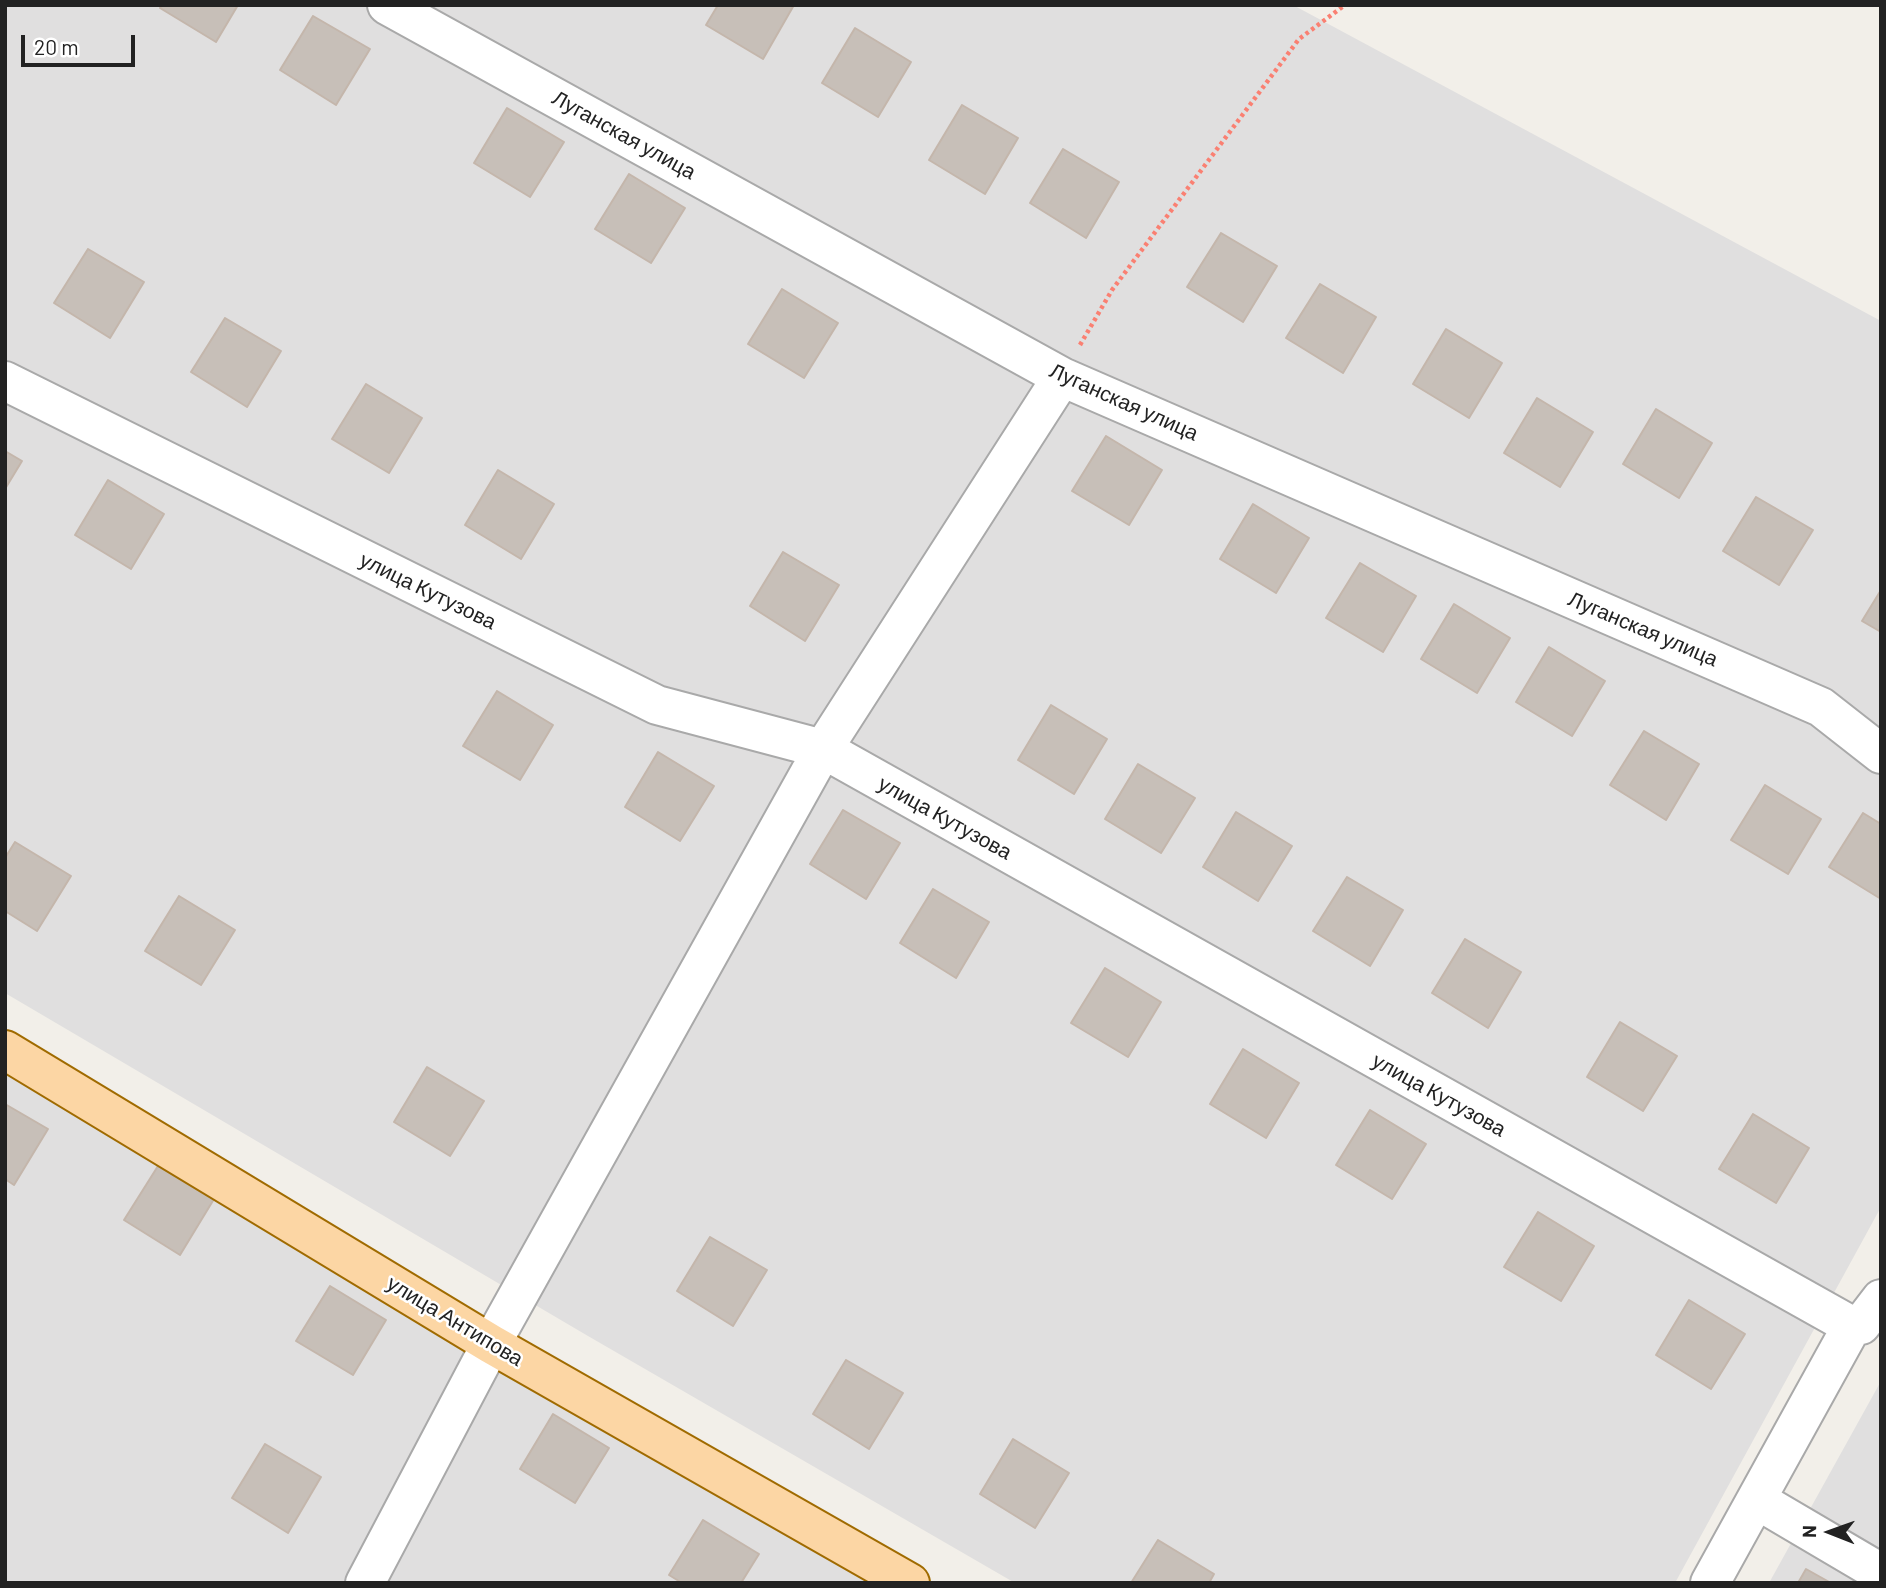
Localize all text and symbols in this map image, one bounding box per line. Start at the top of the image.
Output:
scale bar [24,21,138,65]
text: 20 m [34,34,79,59]
street label: Луганская улица [548,85,700,185]
street label: Луганская улица [1046,358,1202,446]
street label: улица Кутузова [356,547,500,635]
street label: Луганская улица [1564,586,1722,672]
street label: улица Кутузова [874,771,1016,865]
street label: улица Кутузова [1368,1048,1510,1142]
street label: улица Антипова [382,1270,528,1372]
north arrow [1795,1497,1865,1567]
text: N [1797,1525,1820,1538]

